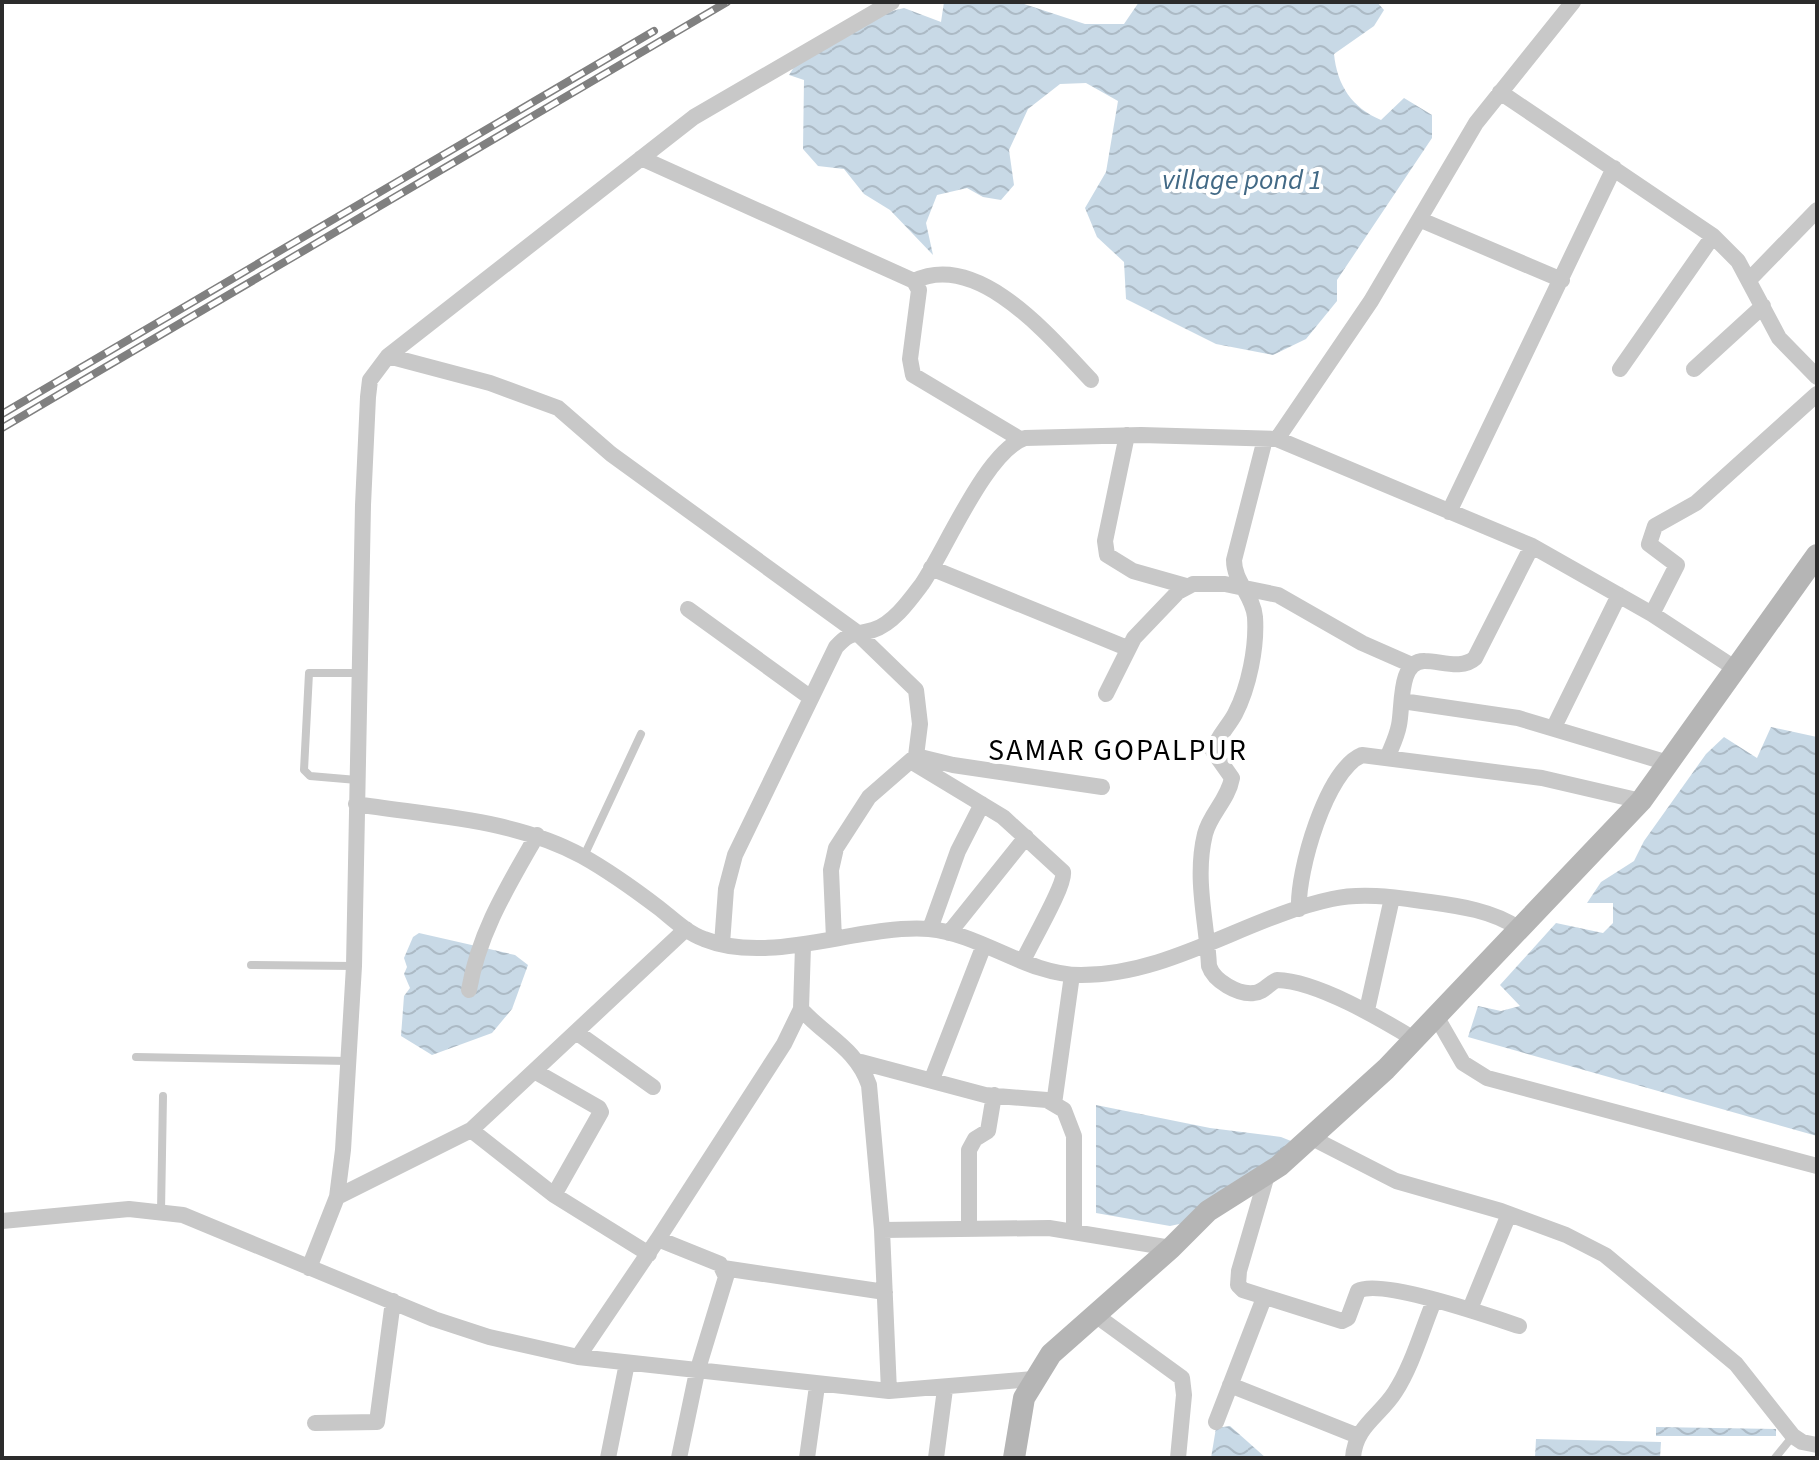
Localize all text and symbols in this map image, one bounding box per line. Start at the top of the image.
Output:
water label: village pond 1 [1162,160,1322,200]
district label: SAMAR GOPALPUR [988,729,1248,772]

